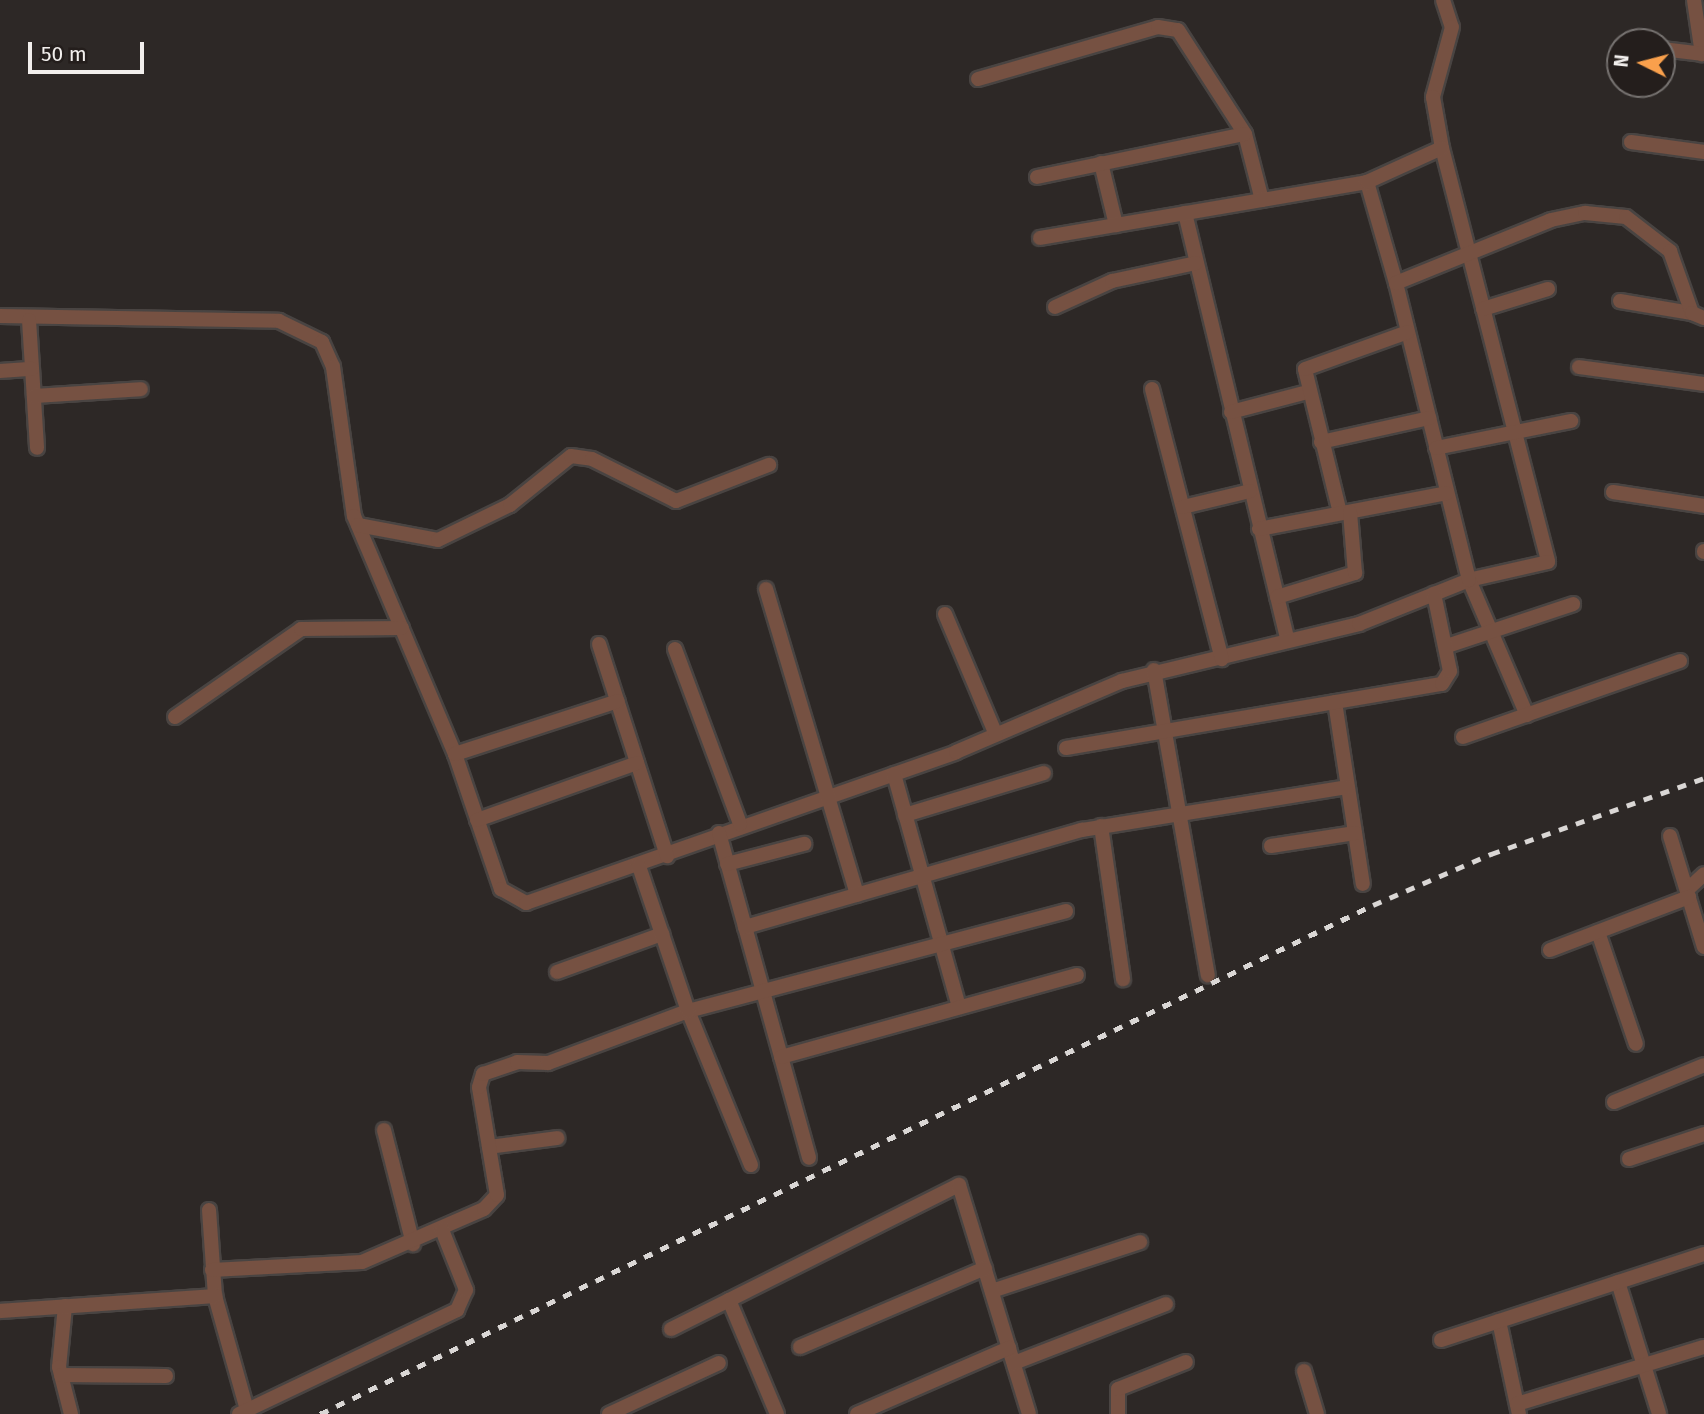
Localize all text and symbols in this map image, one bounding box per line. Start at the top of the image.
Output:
scale bar [32,28,147,72]
north arrow [1606,28,1676,98]
text: 50 m [41,41,87,67]
text: N [1610,53,1634,68]

